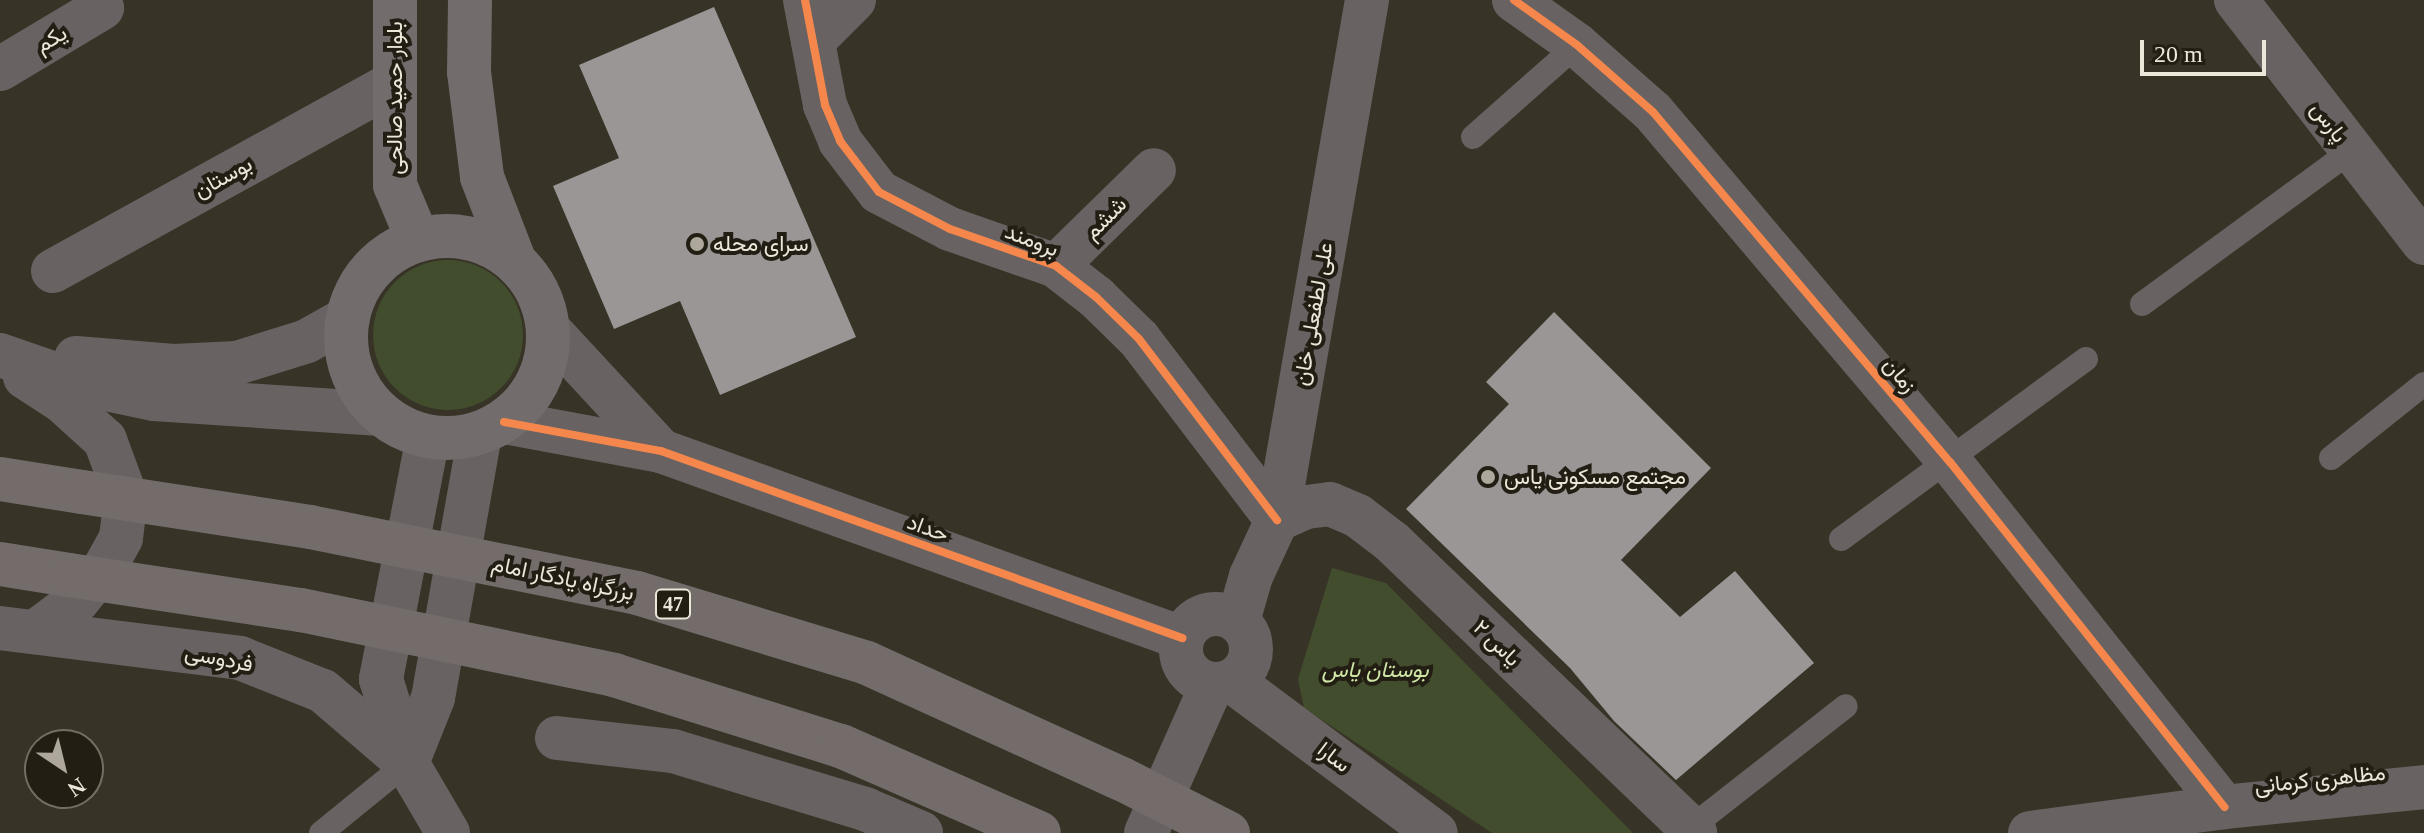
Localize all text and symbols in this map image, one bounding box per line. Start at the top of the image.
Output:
street label: یکم [30,19,72,59]
street label: بلوار حمید صالحی [382,21,408,175]
scale bar [2144,24,2270,74]
text: 20 m [2154,41,2203,67]
street label: پارس [2305,96,2353,148]
street label: بوستان [189,150,257,204]
street label: ششم [1078,191,1132,245]
street label: برومند [1001,218,1063,262]
place label: سرای محله [713,231,809,257]
marker: سرای محله [688,235,706,253]
street label: علی لطفعلی خان [1287,240,1339,388]
street label: زمان [1878,352,1922,398]
place label: مجتمع مسکونی یاس [1504,464,1686,490]
marker: مجتمع مسکونی یاس [1479,468,1497,486]
street label: حداد [904,508,952,548]
street label: بزرگراه یادگار امام [489,550,637,606]
road number: 47 [655,588,691,620]
street label: یاس ۲ [1468,614,1526,672]
street label: فردوسی [183,638,255,678]
park label: بوستان یاس [1322,657,1428,683]
north arrow [24,729,104,809]
street label: سارا [1312,736,1356,778]
street label: مظاهری کرمانی [2253,759,2387,799]
text: N [63,773,91,802]

